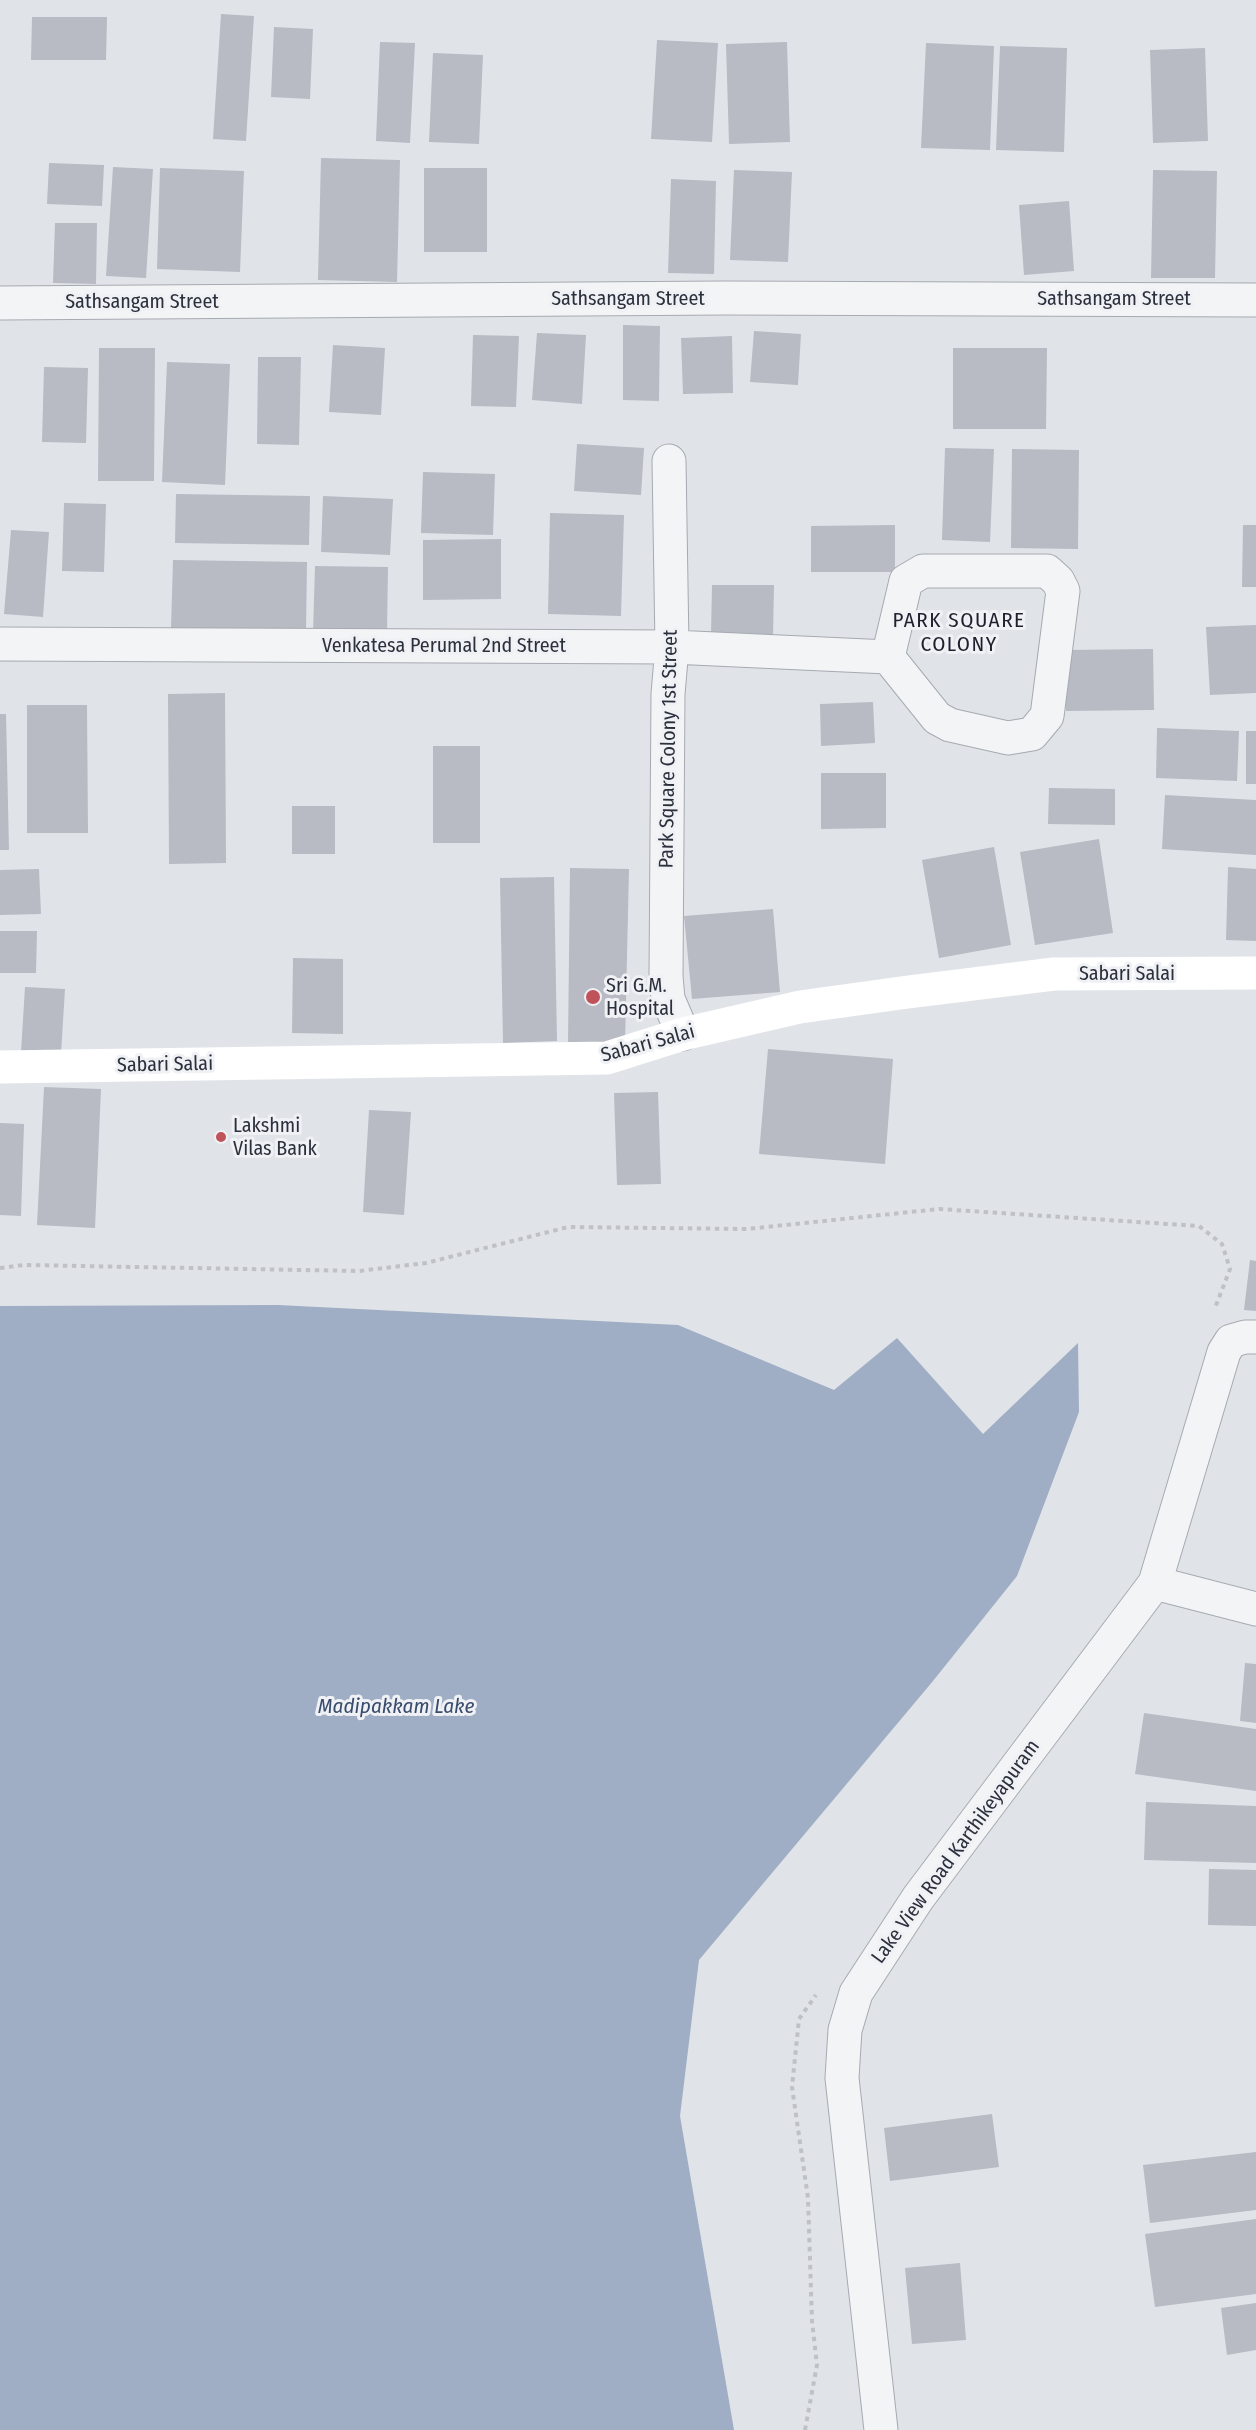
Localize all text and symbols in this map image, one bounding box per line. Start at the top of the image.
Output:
street label: Sathsangam Street [551,287,705,311]
street label: Sathsangam Street [1037,287,1191,311]
street label: Sathsangam Street [65,290,219,314]
district label: PARK SQUARE COLONY [893,608,1025,658]
street label: Park Square Colony 1st Street [655,629,683,869]
street label: Venkatesa Perumal 2nd Street [322,634,566,658]
street label: Sabari Salai [1079,962,1175,986]
place label: Sri G.M. Hospital [606,974,674,1021]
marker: Sri G.M. Hospital [584,988,602,1006]
street label: Sabari Salai [598,1020,698,1068]
street label: Sabari Salai [117,1052,213,1078]
place label: Lakshmi Vilas Bank [233,1114,317,1161]
marker: Lakshmi Vilas Bank [214,1130,228,1144]
water label: Madipakkam Lake [318,1694,474,1720]
street label: Lake View Road Karthikeyapuram [867,1735,1045,1969]

